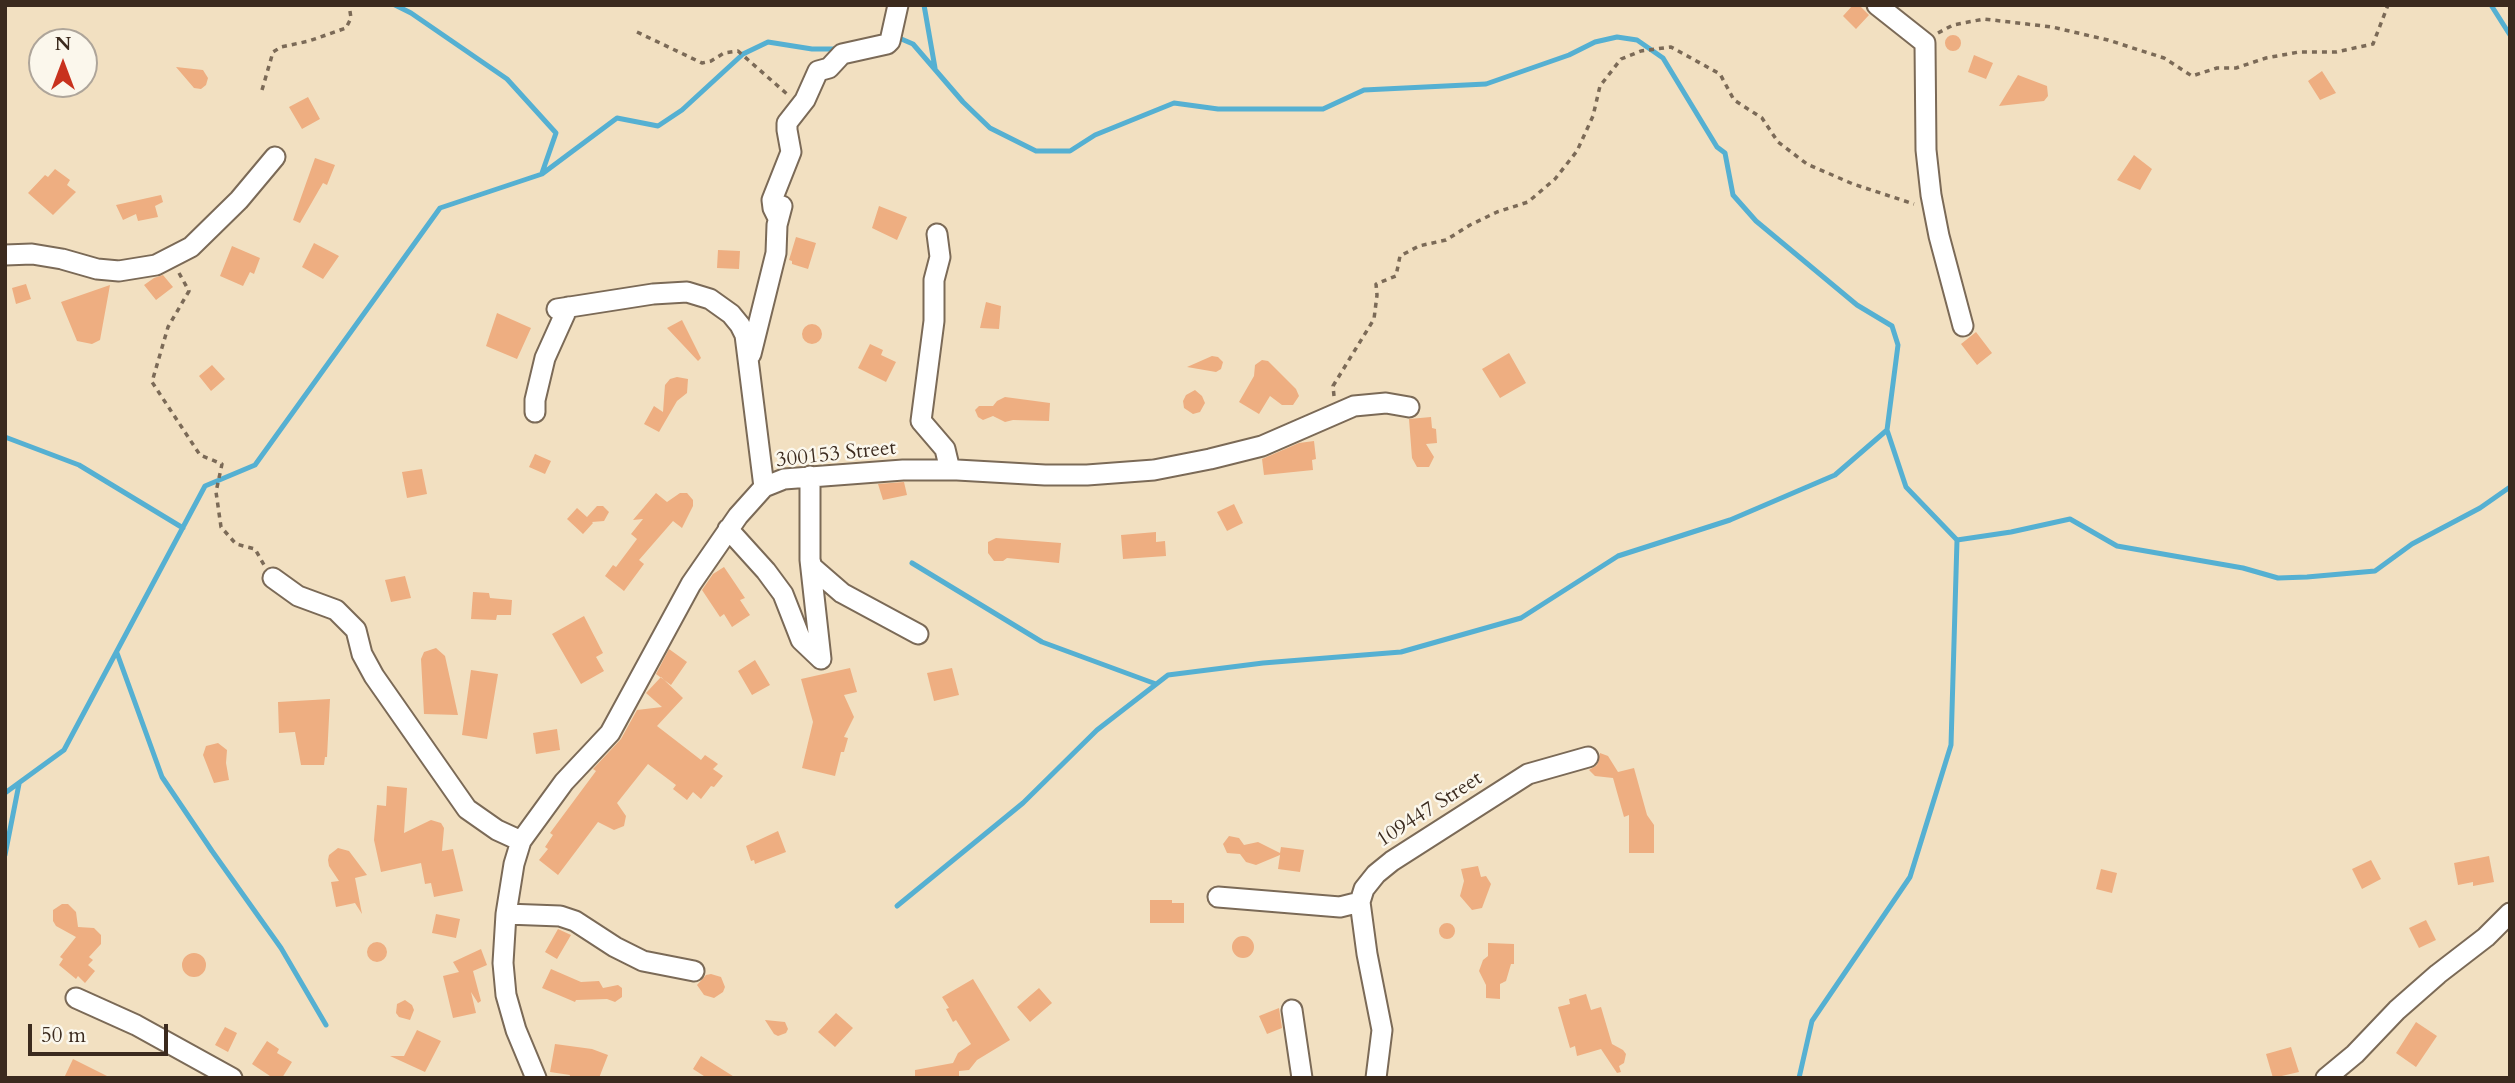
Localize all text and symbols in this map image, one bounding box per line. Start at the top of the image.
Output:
north arrow [28,28,98,98]
text: N [55,31,71,57]
street label: 300153 Street [775,436,897,474]
street label: 109447 Street [1373,767,1487,853]
scale bar [32,1010,172,1054]
text: 50 m [41,1021,86,1050]

